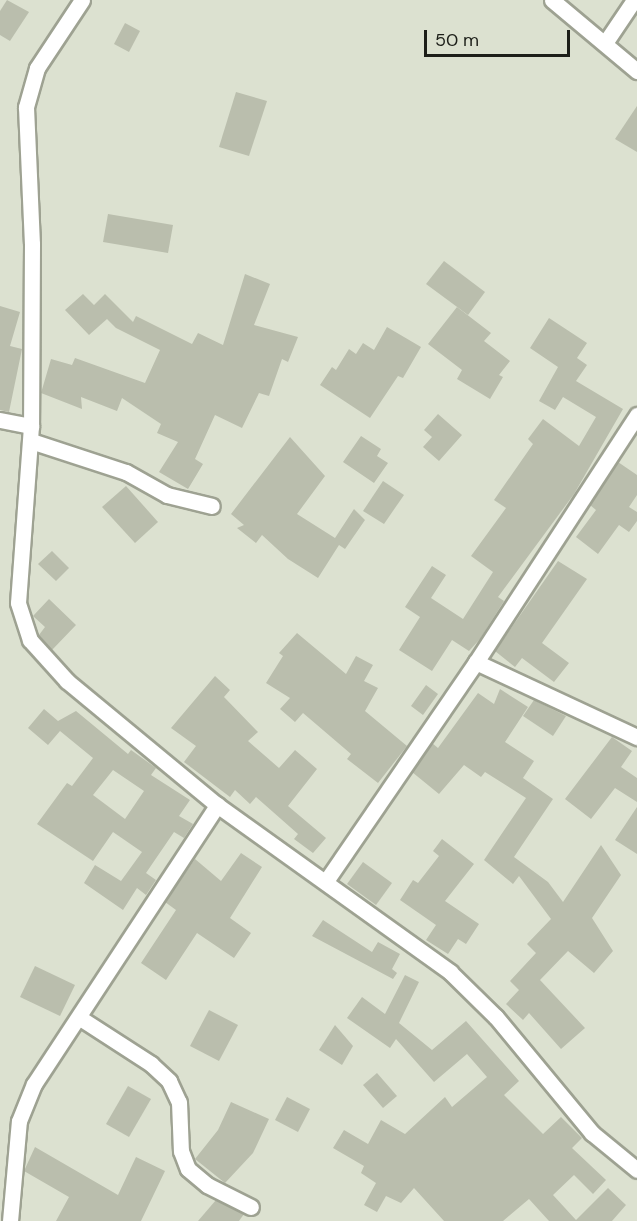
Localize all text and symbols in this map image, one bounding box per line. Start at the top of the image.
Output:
scale bar [427,18,572,56]
text: 50 m [435,28,479,52]

